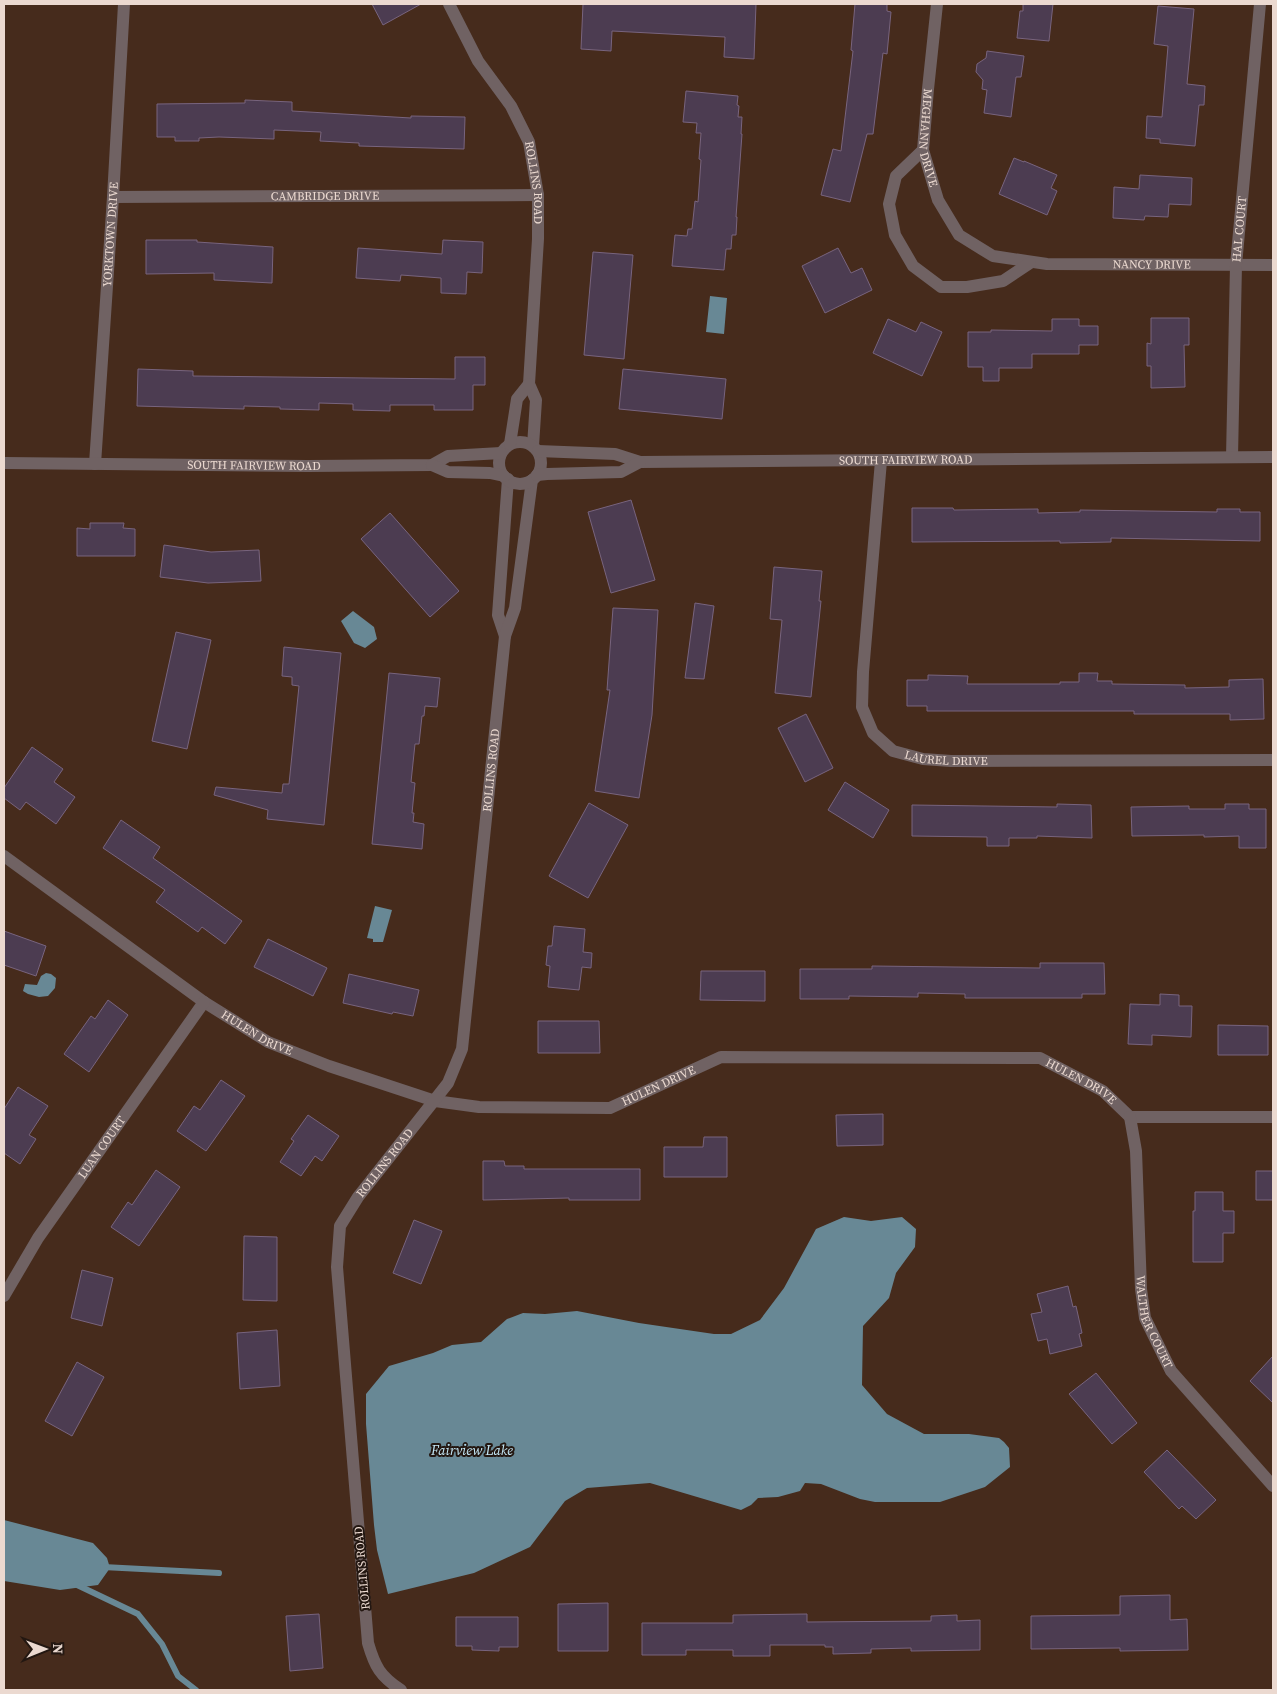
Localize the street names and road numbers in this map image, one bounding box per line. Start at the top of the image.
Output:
street label: MEGHANN DRIVE [915,88,942,189]
street label: ROLLINS ROAD [521,140,546,224]
street label: YORKTOWN DRIVE [99,182,122,288]
street label: CAMBRIDGE DRIVE [271,188,379,204]
street label: HAL COURT [1228,195,1250,263]
street label: NANCY DRIVE [1113,256,1191,273]
street label: SOUTH FAIRVIEW ROAD [839,451,972,468]
street label: SOUTH FAIRVIEW ROAD [187,457,321,474]
street label: ROLLINS ROAD [479,728,503,813]
street label: LAUREL DRIVE [903,746,988,769]
street label: HULEN DRIVE [218,1007,295,1059]
street label: HULEN DRIVE [1043,1054,1120,1108]
street label: HULEN DRIVE [619,1062,698,1110]
street label: LUAN COURT [74,1112,130,1182]
street label: ROLLINS ROAD [353,1125,417,1201]
street label: WALTHER COURT [1133,1275,1177,1372]
street label: ROLLINS ROAD [350,1526,374,1610]

